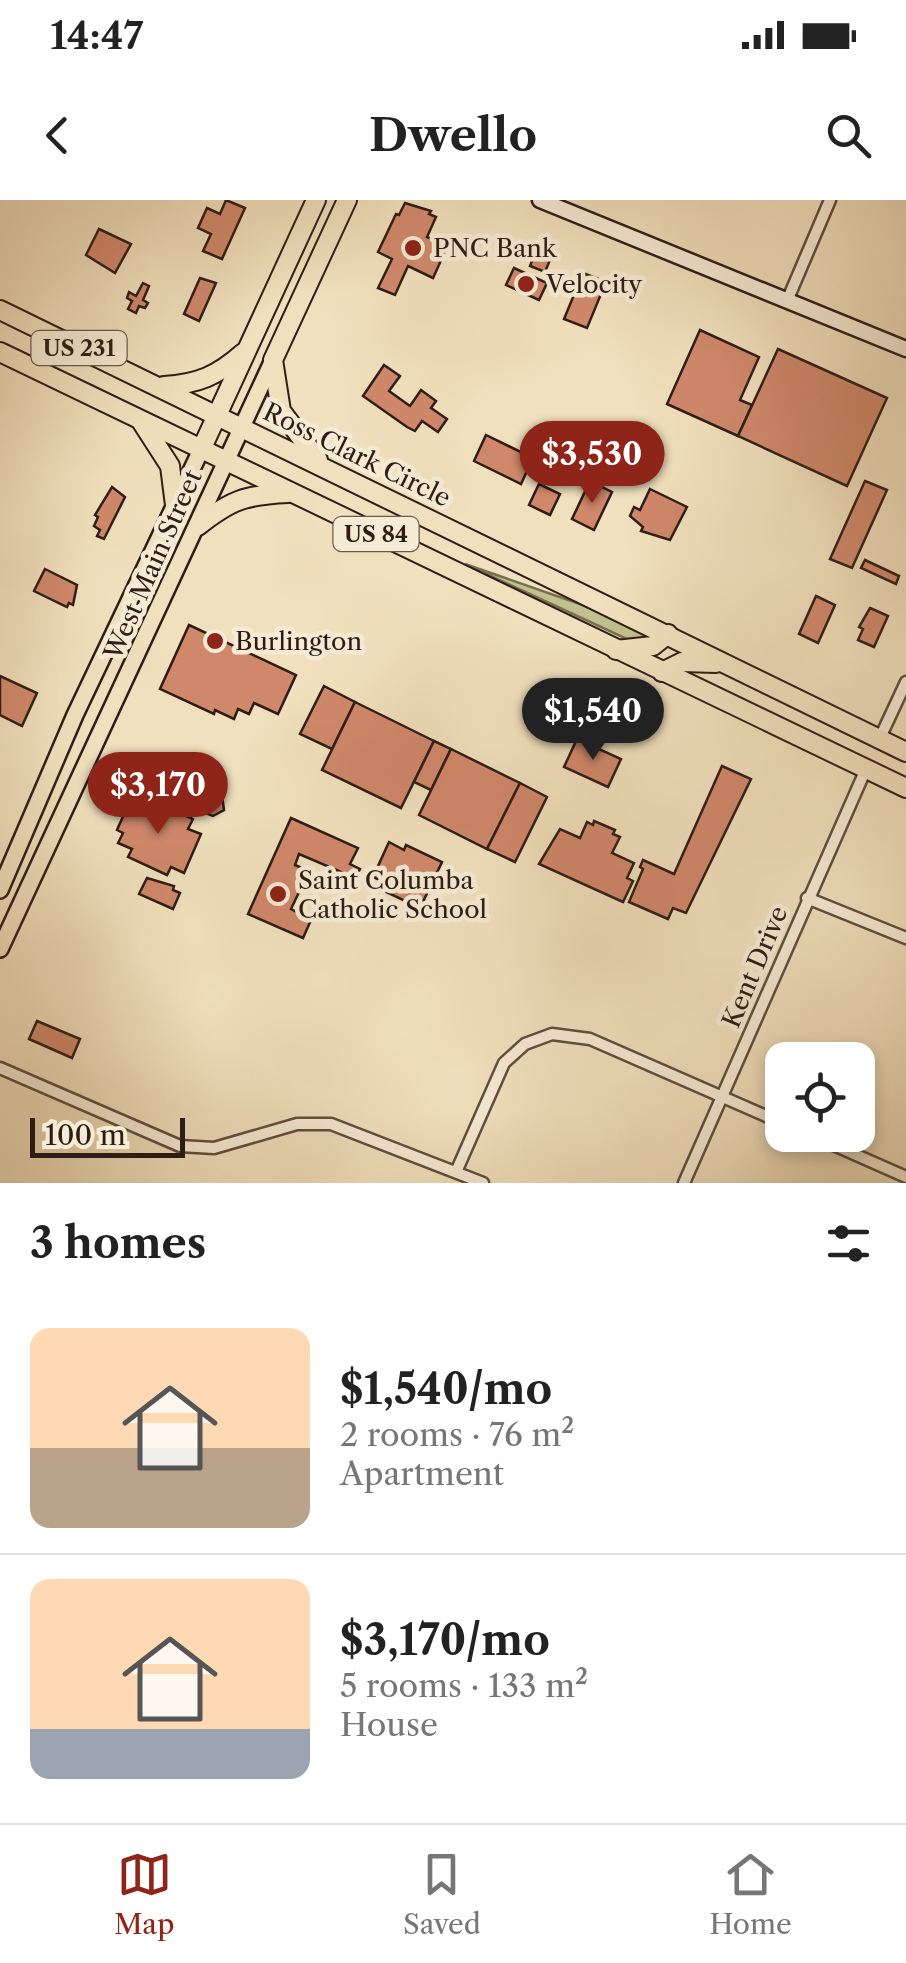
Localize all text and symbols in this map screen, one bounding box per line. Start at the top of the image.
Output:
text: 14:47 [50,12,143,59]
text: Dwello [369,107,537,163]
icon: back [30,108,85,163]
icon: search [821,108,876,163]
place label: PNC Bank [433,233,558,264]
marker: PNC Bank [402,237,424,259]
place label: Velocity [545,269,643,300]
marker: Velocity [515,273,537,295]
road number: US 231 [32,331,126,365]
street label: Ross Clark Circle [258,396,456,514]
pin: $3,530 [511,421,673,506]
text: $3,530 [542,434,642,473]
street label: West Main Street [97,465,209,666]
road number: US 84 [334,517,418,551]
place label: Burlington [235,626,362,657]
marker: Burlington [204,630,226,652]
pin: $1,540 [512,678,674,763]
text: $1,540 [544,691,642,730]
pin: $3,170 [77,752,239,837]
text: $3,170 [110,765,206,804]
place label: Saint Columba Catholic School [298,865,487,925]
marker: Saint Columba Catholic School [267,883,289,905]
street label: Kent Drive [716,902,794,1032]
map controls [765,1042,875,1152]
button: locate [765,1042,875,1152]
scale bar [30,1113,185,1158]
text: 100 m [45,1118,126,1152]
icon: filters [821,1216,876,1271]
text: 3 homes [30,1217,206,1269]
text: $1,540/mo [340,1363,552,1415]
icon: home [110,1368,230,1488]
text: 2 rooms · 76 m² [340,1415,574,1454]
text: Apartment [340,1454,504,1493]
text: $3,170/mo [340,1614,550,1666]
icon: home [110,1619,230,1739]
text: 5 rooms · 133 m² [340,1666,588,1705]
text: House [340,1705,438,1744]
tab: Map [114,1847,174,1941]
tab: Saved [403,1847,481,1941]
tab: Home [709,1847,792,1941]

